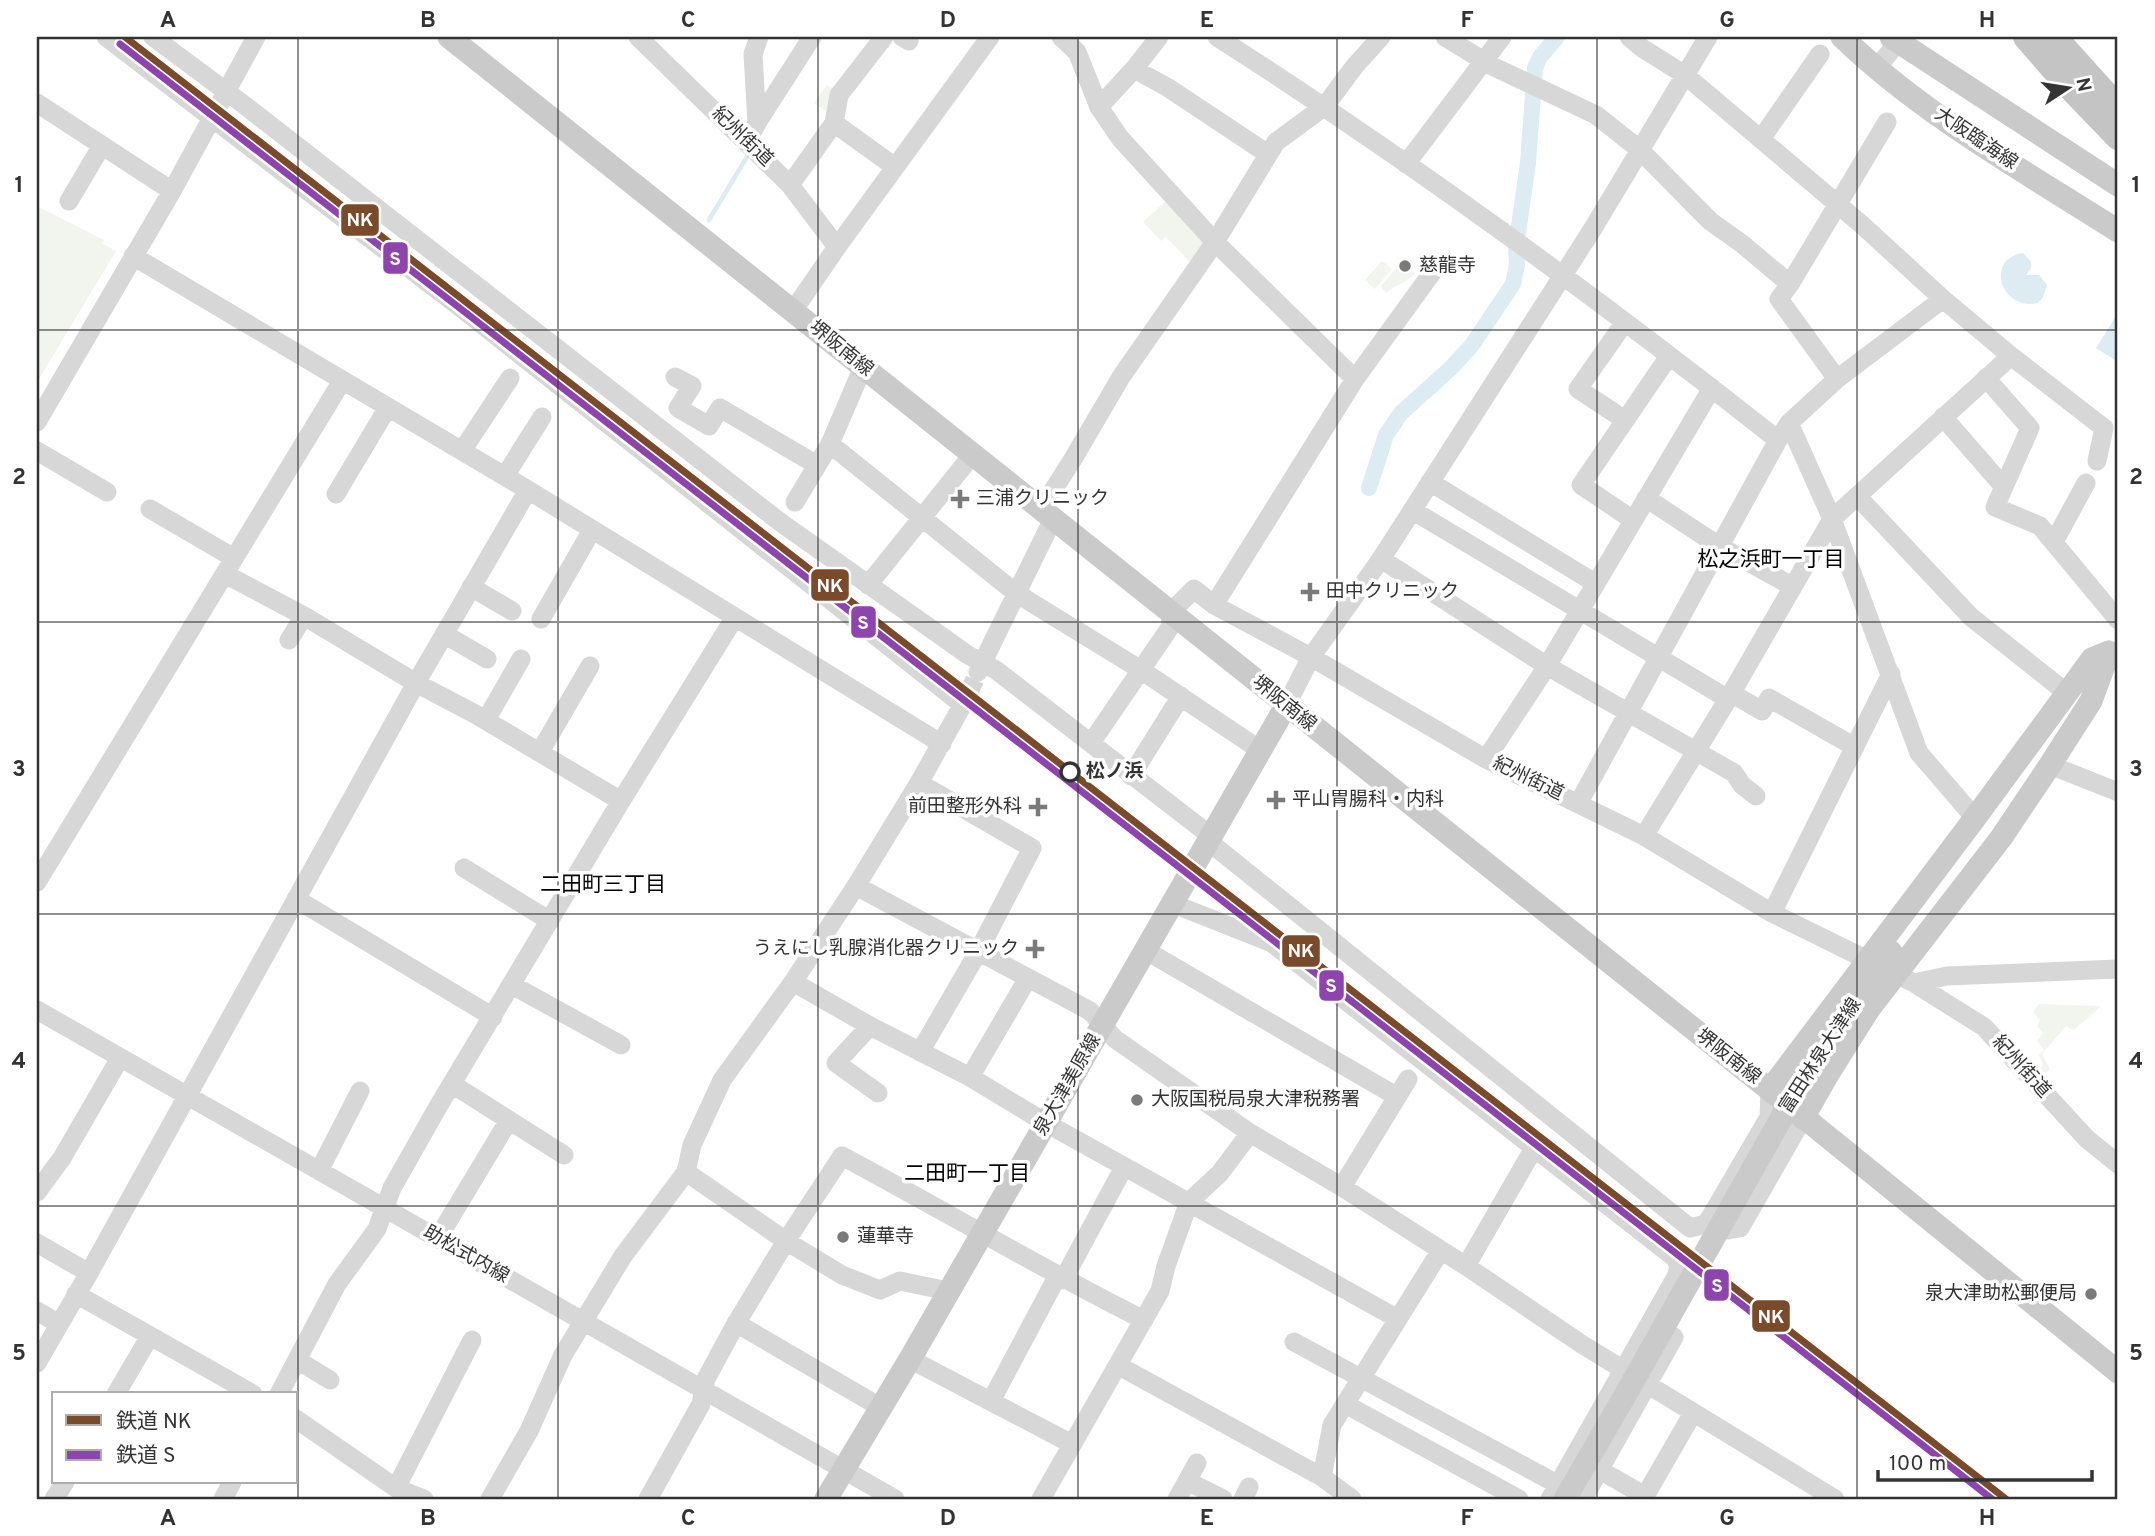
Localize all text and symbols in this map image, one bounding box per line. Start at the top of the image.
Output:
text: A [160,7,176,36]
text: B [420,7,436,36]
text: C [681,7,695,36]
text: D [940,7,956,36]
text: E [1200,7,1214,36]
text: F [1460,7,1474,36]
text: G [1719,7,1735,36]
text: H [1979,7,1995,36]
north arrow [2032,52,2102,122]
text: N [2070,76,2096,94]
street label: 紀州街道 [706,102,778,172]
street label: 大阪臨海線 [1930,102,2022,176]
text: 1 [14,172,24,201]
text: 1 [2131,172,2141,201]
line badge: NK [340,203,380,237]
text: NK [346,209,374,233]
line badge: S [382,241,409,275]
text: S [389,248,401,272]
place label: 慈龍寺 [1419,254,1476,278]
marker: 慈龍寺 [1397,258,1413,274]
street label: 堺阪南線 [804,316,878,382]
text: 2 [12,464,26,493]
text: 2 [2129,464,2143,493]
place label: 三浦クリニック [976,487,1109,511]
marker: 三浦クリニック [950,489,970,509]
district label: 松之浜町一丁目 [1698,547,1845,574]
line badge: NK [810,568,850,602]
text: NK [816,575,844,599]
place label: 田中クリニック [1326,580,1459,604]
marker: 田中クリニック [1300,582,1320,602]
line badge: S [850,605,877,639]
text: S [857,612,869,636]
street label: 堺阪南線 [1247,671,1321,737]
street label: 紀州街道 [1489,752,1567,806]
text: 3 [12,756,26,785]
text: 3 [2129,756,2143,785]
place label: 松ノ浜 [1086,760,1143,784]
marker: 松ノ浜 [1060,762,1080,782]
place label: 平山胃腸科・内科 [1292,788,1444,812]
marker: 平山胃腸科・内科 [1266,790,1286,810]
place label: 前田整形外科 [908,795,1022,819]
marker: 前田整形外科 [1028,797,1048,817]
district label: 二田町三丁目 [540,872,666,899]
line badge: NK [1281,934,1321,968]
place label: うえにし乳腺消化器クリニック [753,937,1019,961]
marker: うえにし乳腺消化器クリニック [1025,939,1045,959]
text: NK [1287,940,1315,964]
line badge: S [1318,969,1345,1002]
text: S [1325,975,1337,999]
street label: 富田林泉大津線 [1775,994,1867,1118]
street label: 堺阪南線 [1691,1024,1765,1090]
street label: 泉大津美原線 [1029,1030,1107,1140]
street label: 紀州街道 [1987,1031,2055,1103]
text: 4 [12,1048,26,1077]
text: 4 [2129,1048,2143,1077]
place label: 大阪国税局泉大津税務署 [1151,1088,1360,1112]
marker: 大阪国税局泉大津税務署 [1129,1092,1145,1108]
district label: 二田町一丁目 [904,1161,1030,1188]
street label: 助松式内線 [419,1221,513,1289]
place label: 蓮華寺 [857,1225,914,1249]
marker: 蓮華寺 [835,1229,851,1245]
line badge: S [1703,1268,1730,1302]
text: S [1711,1275,1723,1299]
place label: 泉大津助松郵便局 [1925,1282,2077,1306]
marker: 泉大津助松郵便局 [2083,1286,2099,1302]
line badge: NK [1751,1299,1791,1333]
text: NK [1757,1306,1785,1330]
text: 5 [12,1340,26,1369]
text: 5 [2129,1340,2143,1369]
legend [52,1392,298,1484]
text: 鉄道 NK [116,1409,192,1436]
scale bar [1878,1438,2092,1482]
text: 鉄道 S [116,1443,176,1470]
text: 100 m [1889,1451,1946,1478]
text: A [160,1505,176,1534]
text: B [420,1505,436,1534]
text: C [681,1505,695,1534]
text: D [940,1505,956,1534]
text: E [1200,1505,1214,1534]
text: F [1460,1505,1474,1534]
text: G [1719,1505,1735,1534]
text: H [1979,1505,1995,1534]

